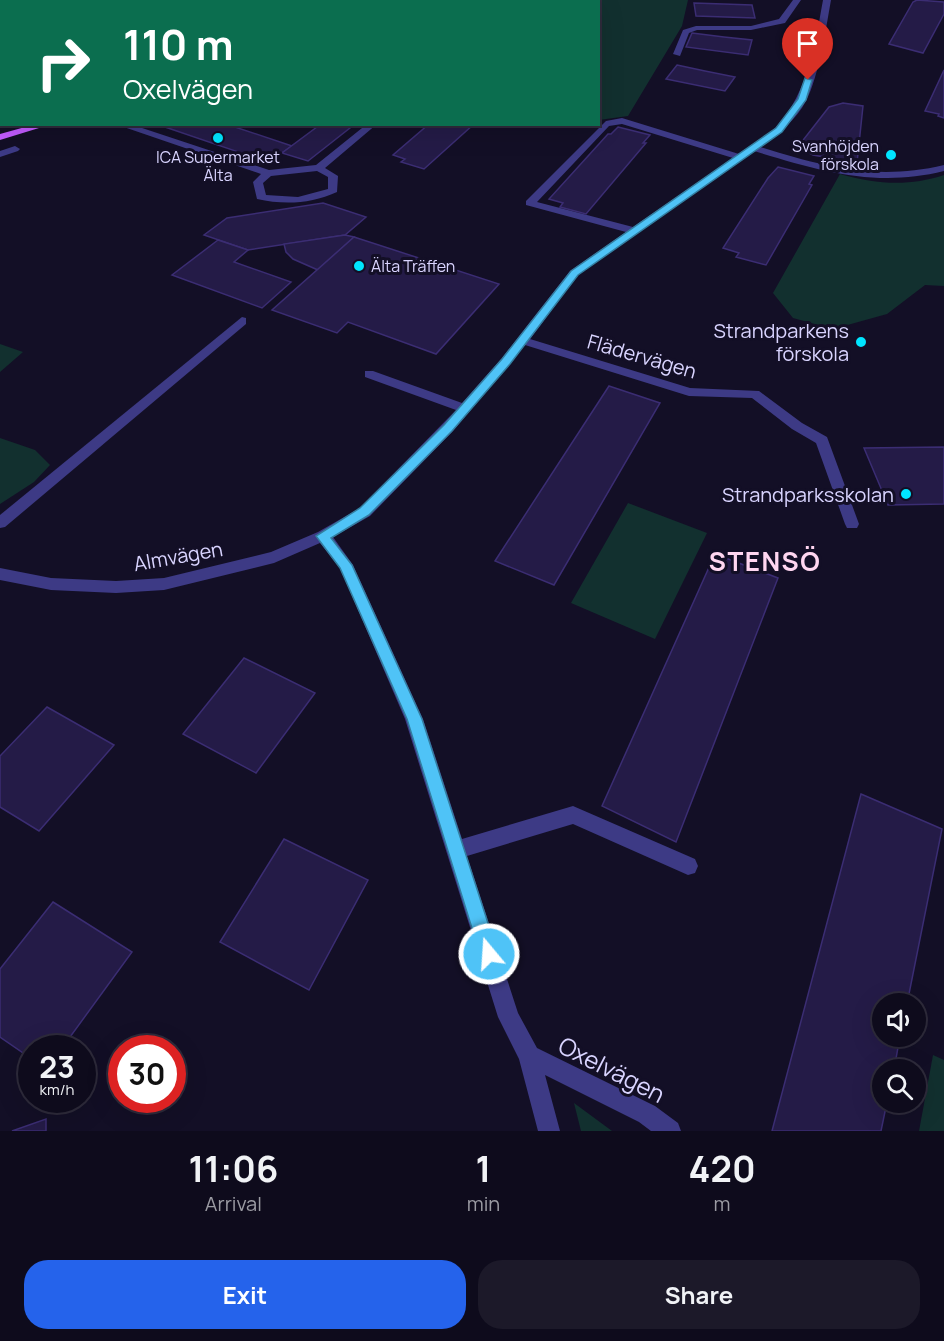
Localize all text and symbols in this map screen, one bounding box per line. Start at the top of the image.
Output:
text: 110 m [123,15,234,73]
pin [782,18,833,80]
icon: right [24,24,102,102]
icon: arrive [791,27,824,60]
text: Oxelvägen [123,70,253,107]
marker: ICA Supermarket Älta [211,131,225,145]
place label: Svanhöjden förskola [792,135,879,175]
place label: ICA Supermarket Älta [156,146,280,186]
marker: Svanhöjden förskola [884,148,898,162]
place label: Älta Träffen [371,255,455,277]
marker: Älta Träffen [352,259,366,273]
place label: Strandparkens förskola [713,317,849,367]
street label: Flädervägen [584,328,700,384]
marker: Strandparkens förskola [854,335,868,349]
place label: Strandparksskolan [722,481,894,508]
marker: Strandparksskolan [899,487,913,501]
street label: Almvägen [131,535,225,577]
district label: STENSÖ [709,543,821,579]
position arrow [457,922,521,986]
map controls [872,993,926,1113]
button: sound [872,993,926,1047]
street label: Oxelvägen [553,1028,671,1110]
speed limit sign: 30 [108,1035,186,1113]
text: 23 [39,1046,75,1087]
button: search [872,1059,926,1113]
text: km/h [40,1079,74,1100]
text: 11:06 [188,1144,278,1193]
text: 1 [476,1144,491,1193]
text: 420 [689,1144,756,1193]
text: Arrival [205,1190,262,1217]
text: min [467,1190,500,1217]
text: m [714,1190,731,1217]
button: Exit [24,1260,466,1329]
button: Share [478,1260,920,1329]

